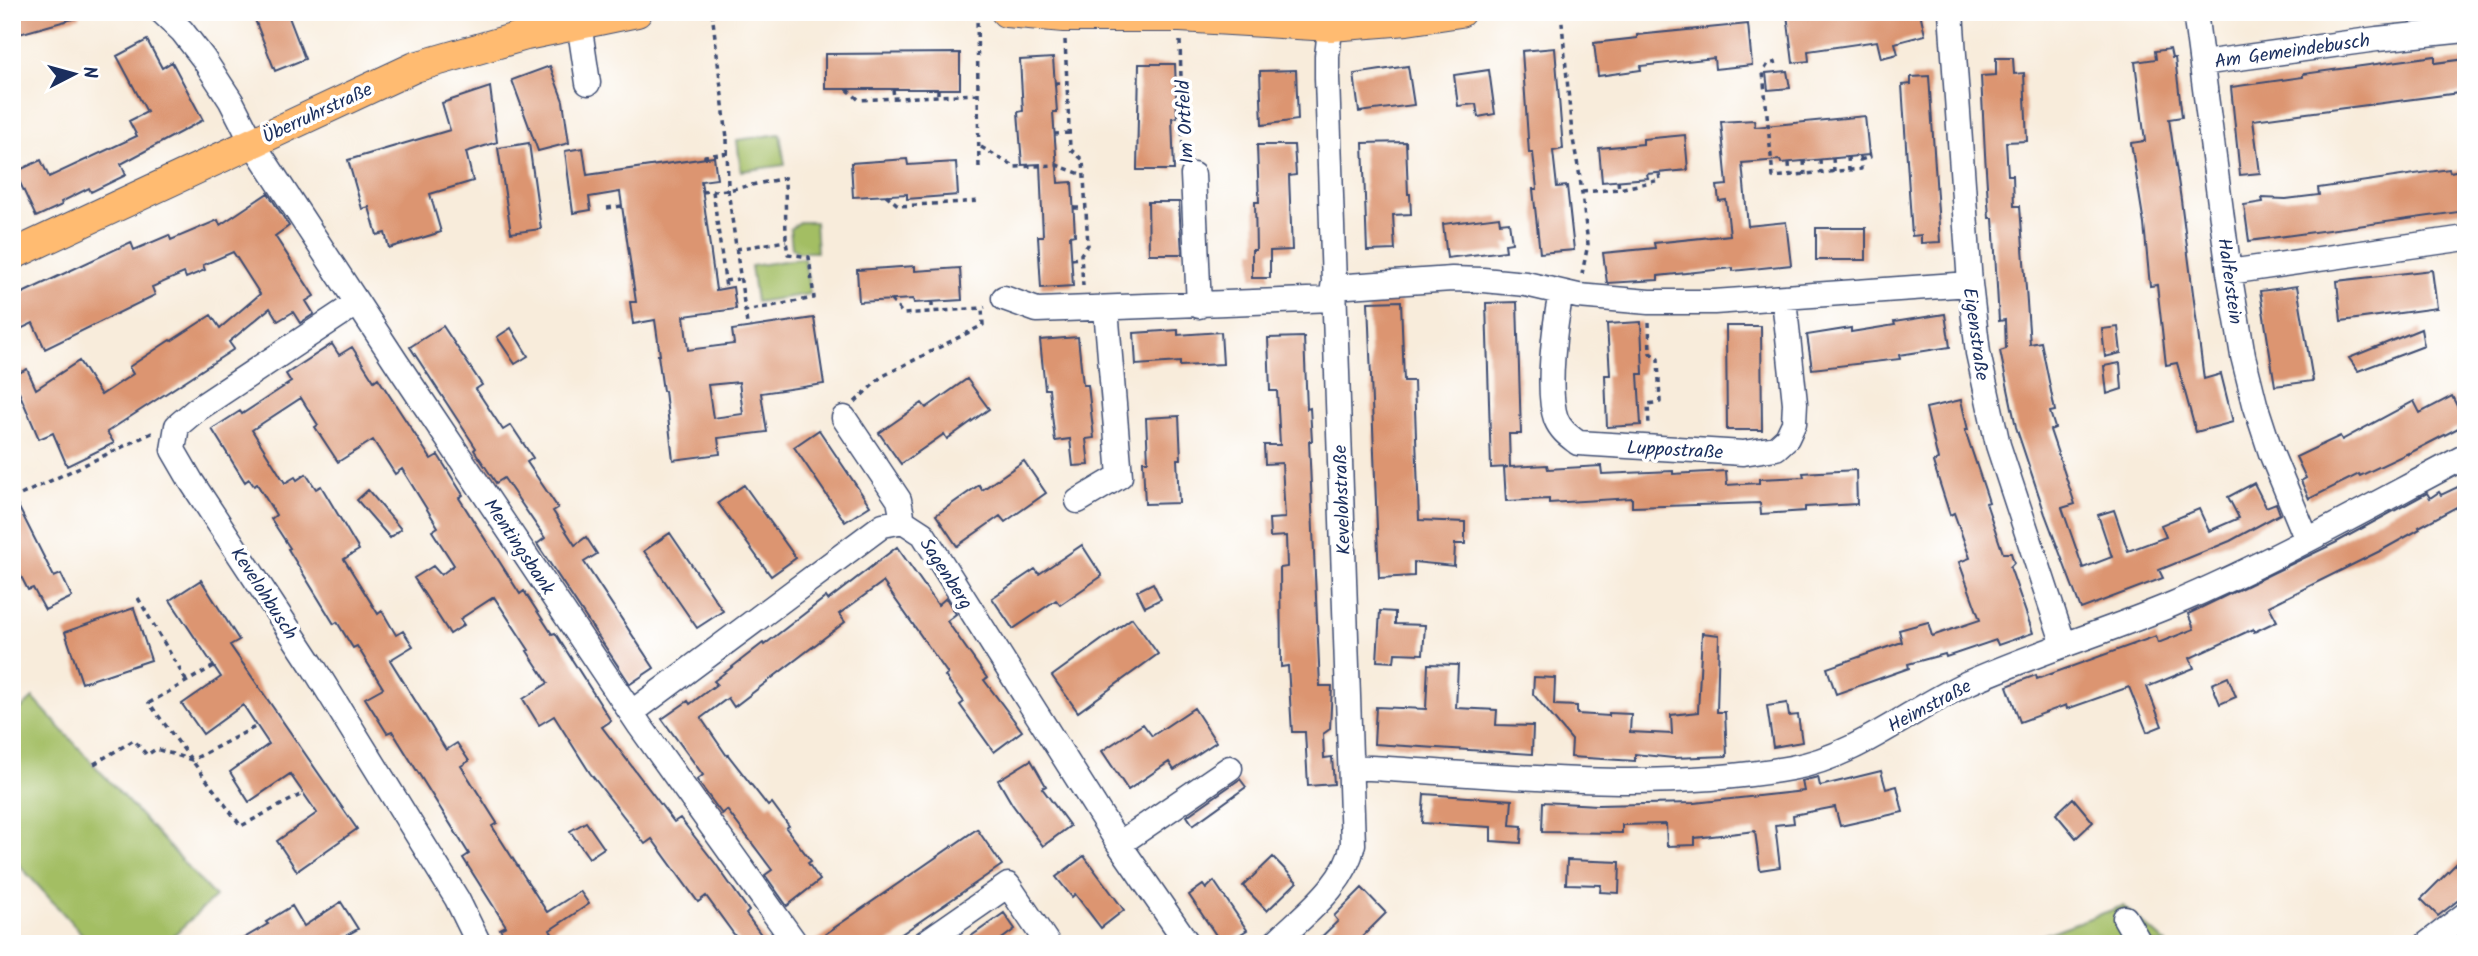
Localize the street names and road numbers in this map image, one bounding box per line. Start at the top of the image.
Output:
street label: Am Gemeindebusch [2213,26,2372,78]
street label: Überruhrstraße [258,75,378,152]
street label: Im Ortfeld [1169,79,1203,165]
street label: Halferstein [2208,236,2250,326]
street label: Eigenstraße [1954,286,1996,383]
street label: Luppostraße [1626,433,1724,469]
street label: Kevelohstraße [1326,444,1360,555]
street label: Mentingsbank [475,493,562,601]
street label: Sagenberg [911,532,980,616]
street label: Kevelohbusch [222,542,305,647]
street label: Heimstraße [1883,672,1978,741]

